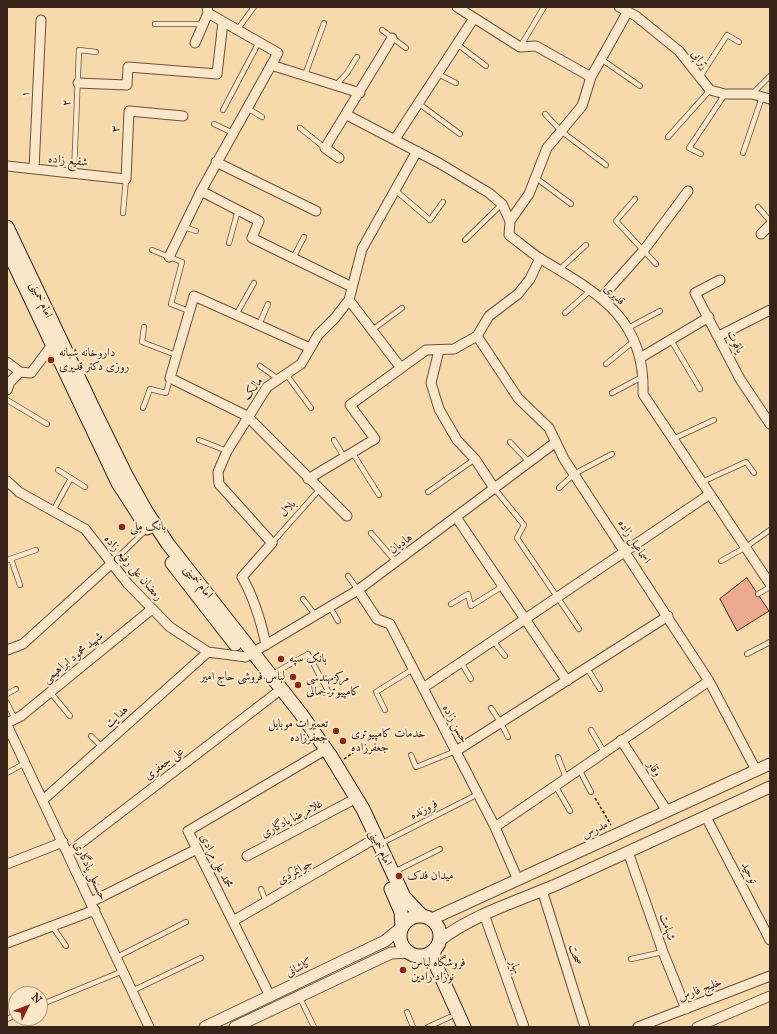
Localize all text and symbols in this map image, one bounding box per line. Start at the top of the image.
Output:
street label: ترابی [688,47,710,71]
street label: ۱ [19,90,33,98]
street label: ۲ [60,99,74,107]
street label: ۳ [109,125,123,133]
street label: شفیع زاده [47,152,89,170]
street label: امام خمینی [26,280,56,320]
street label: قدیری [600,282,628,308]
street label: یاقوت [723,328,747,356]
place label: داروخانه شبانه روزی دکتر قدیری [59,346,129,374]
marker: داروخانه شبانه روزی دکتر قدیری [46,355,56,365]
street label: مالک [240,375,266,403]
street label: بلال [277,498,299,520]
street label: اسماعیل زاده [614,517,654,567]
place label: بانک ملی [130,520,166,534]
marker: بانک ملی [117,522,127,532]
street label: هادیان [386,531,416,557]
street label: رمضان علی رفیع زاده [100,532,166,604]
street label: امام خمینی [180,562,216,602]
street label: شهید محمود ابراهیمی [40,629,106,687]
place label: بانک سپه [289,652,327,666]
marker: بانک سپه [276,654,286,664]
place label: لباس فروشی حاج امیر [200,670,285,684]
place label: مرکزمهندسی کامپیوتر جمالی [306,671,360,699]
marker: لباس فروشی حاج امیر [288,672,298,682]
marker: مرکزمهندسی کامپیوتر جمالی [293,680,303,690]
street label: حسن زاده [439,702,471,746]
street label: هدایت [102,703,132,731]
place label: تعمیرات موبایل جعفرزاده [268,717,328,745]
marker: تعمیرات موبایل جعفرزاده [331,726,341,736]
place label: خدمات کامپیوتری جعفرزاده [351,727,425,755]
marker: خدمات کامپیوتری جعفرزاده [338,736,348,746]
street label: علی جعفری [142,745,186,783]
street label: وقار [644,758,664,780]
street label: غلامرضا یادگاری [259,797,325,841]
street label: فروزنده [408,797,440,823]
street label: مدرس [580,818,610,842]
street label: امام خمینی [365,828,395,868]
street label: محمد علی مرادی [196,831,236,891]
street label: حسنعلی یادگاری [70,839,110,903]
street label: جوانمردی [275,856,315,888]
street label: توحید [737,860,761,886]
place label: میدان فدک [407,869,454,883]
marker: میدان فدک [394,871,404,881]
street label: شهامت [656,912,678,942]
street label: صحت [565,943,585,967]
street label: کاشانی [283,955,315,981]
place label: فروشگاه لباس نوزاد رادین [411,956,466,984]
street label: بهار [506,958,524,976]
marker: فروشگاه لباس نوزاد رادین [398,965,408,975]
street label: خلیج فارس [676,975,724,1005]
north arrow [8,986,48,1026]
text: N [28,990,44,1006]

